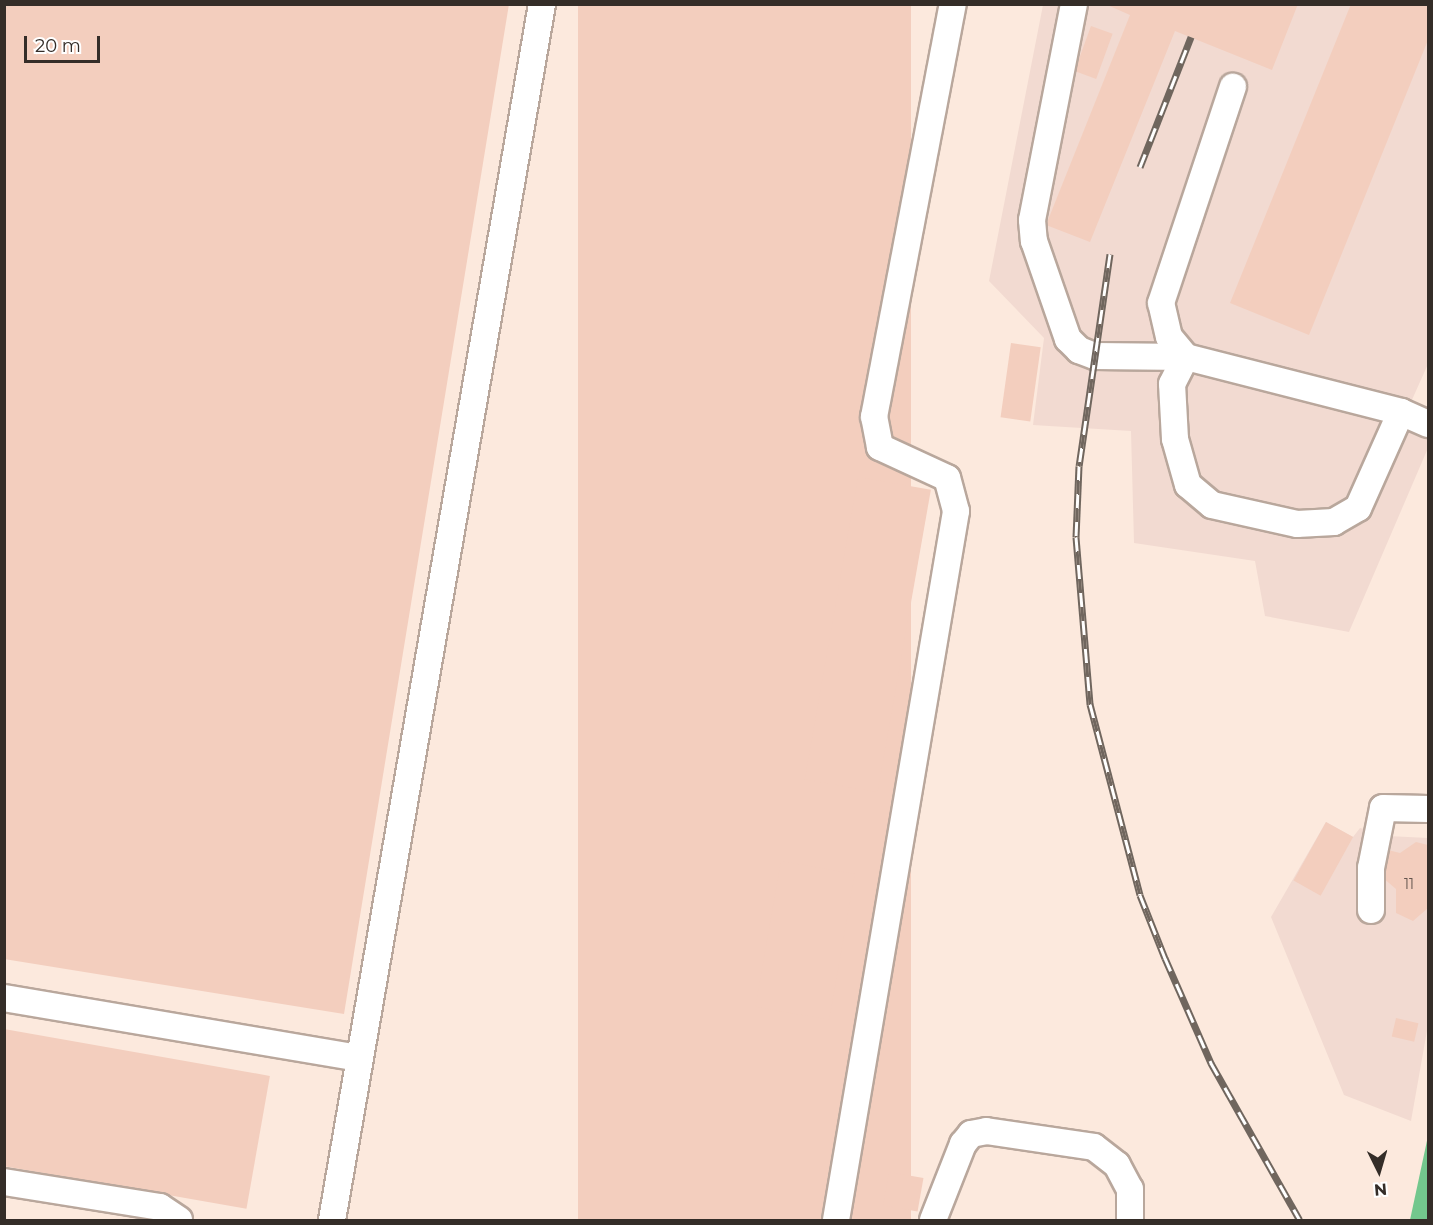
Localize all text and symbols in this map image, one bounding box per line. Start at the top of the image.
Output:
scale bar [27,24,104,62]
text: 20 m [35,35,81,57]
house number: 11 [1404,876,1414,892]
north arrow [1349,1141,1409,1201]
text: N [1373,1179,1388,1199]

